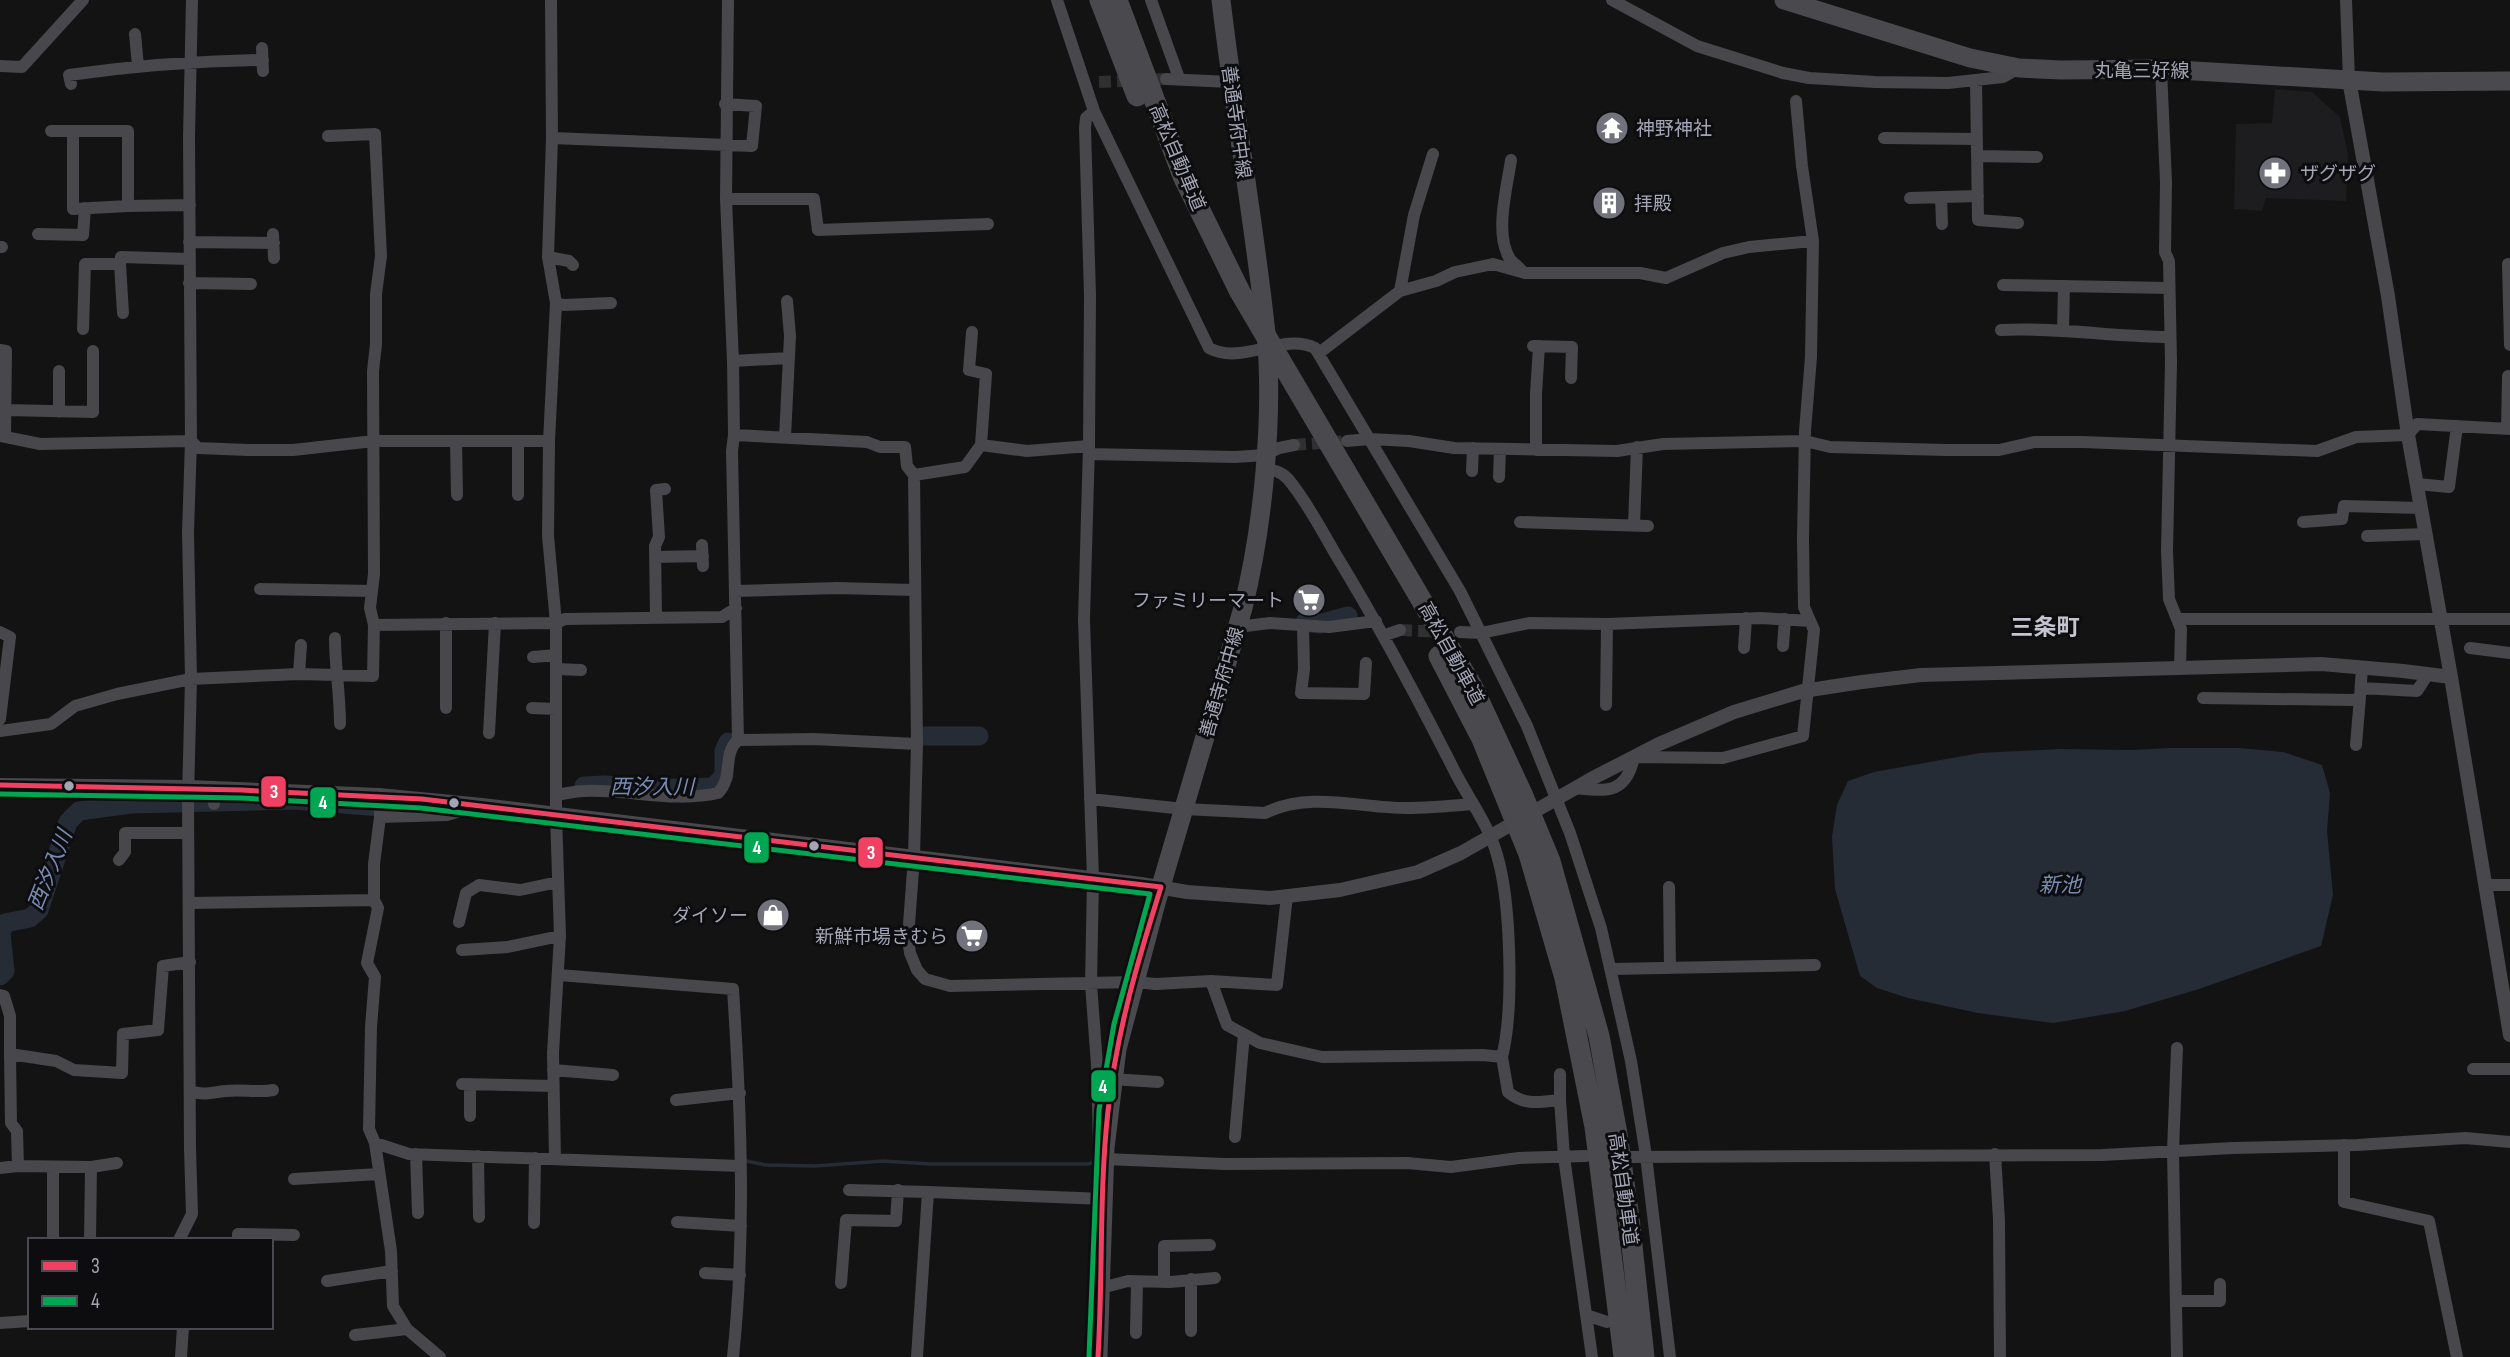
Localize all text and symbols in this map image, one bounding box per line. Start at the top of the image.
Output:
street label: 丸亀三好線 [2094,60,2190,83]
street label: 善通寺府中線 [1216,64,1255,180]
street label: 高松自動車道 [1144,101,1209,215]
temple icon: 神野神社 [1593,109,1631,147]
place label: 神野神社 [1636,118,1712,141]
pharmacy icon: ザグザグ [2256,154,2294,192]
place label: ザグザグ [2300,163,2376,186]
building icon: 拝殿 [1590,184,1628,222]
place label: 拝殿 [1634,193,1672,216]
supermarket icon: ファミリーマート [1290,581,1328,619]
place label: ファミリーマート [1132,590,1284,613]
street label: 高松自動車道 [1413,598,1488,709]
district label: 三条町 [2011,614,2080,642]
street label: 善通寺府中線 [1196,624,1249,740]
line badge: 3 [260,775,287,808]
water label: 西汐入川 [610,775,696,800]
unlabelled marker [62,779,76,793]
text: 3 [270,781,278,804]
line badge: 4 [309,786,337,819]
text: 4 [319,792,328,815]
unlabelled marker [447,796,461,810]
water label: 西汐入川 [23,825,79,914]
line badge: 4 [743,831,770,864]
line badge: 3 [857,836,884,869]
text: 4 [753,837,762,860]
unlabelled marker [807,839,821,853]
text: 3 [867,842,875,865]
water label: 新池 [2039,873,2083,898]
shop icon: ダイソー [754,896,792,934]
place label: ダイソー [672,905,748,928]
supermarket icon: 新鮮市場きむら [953,917,991,955]
place label: 新鮮市場きむら [815,926,948,949]
line badge: 4 [1090,1069,1117,1103]
text: 4 [1099,1076,1108,1099]
street label: 高松自動車道 [1603,1131,1642,1247]
legend [28,1238,273,1329]
text: 3 [91,1254,100,1279]
text: 4 [91,1289,100,1314]

